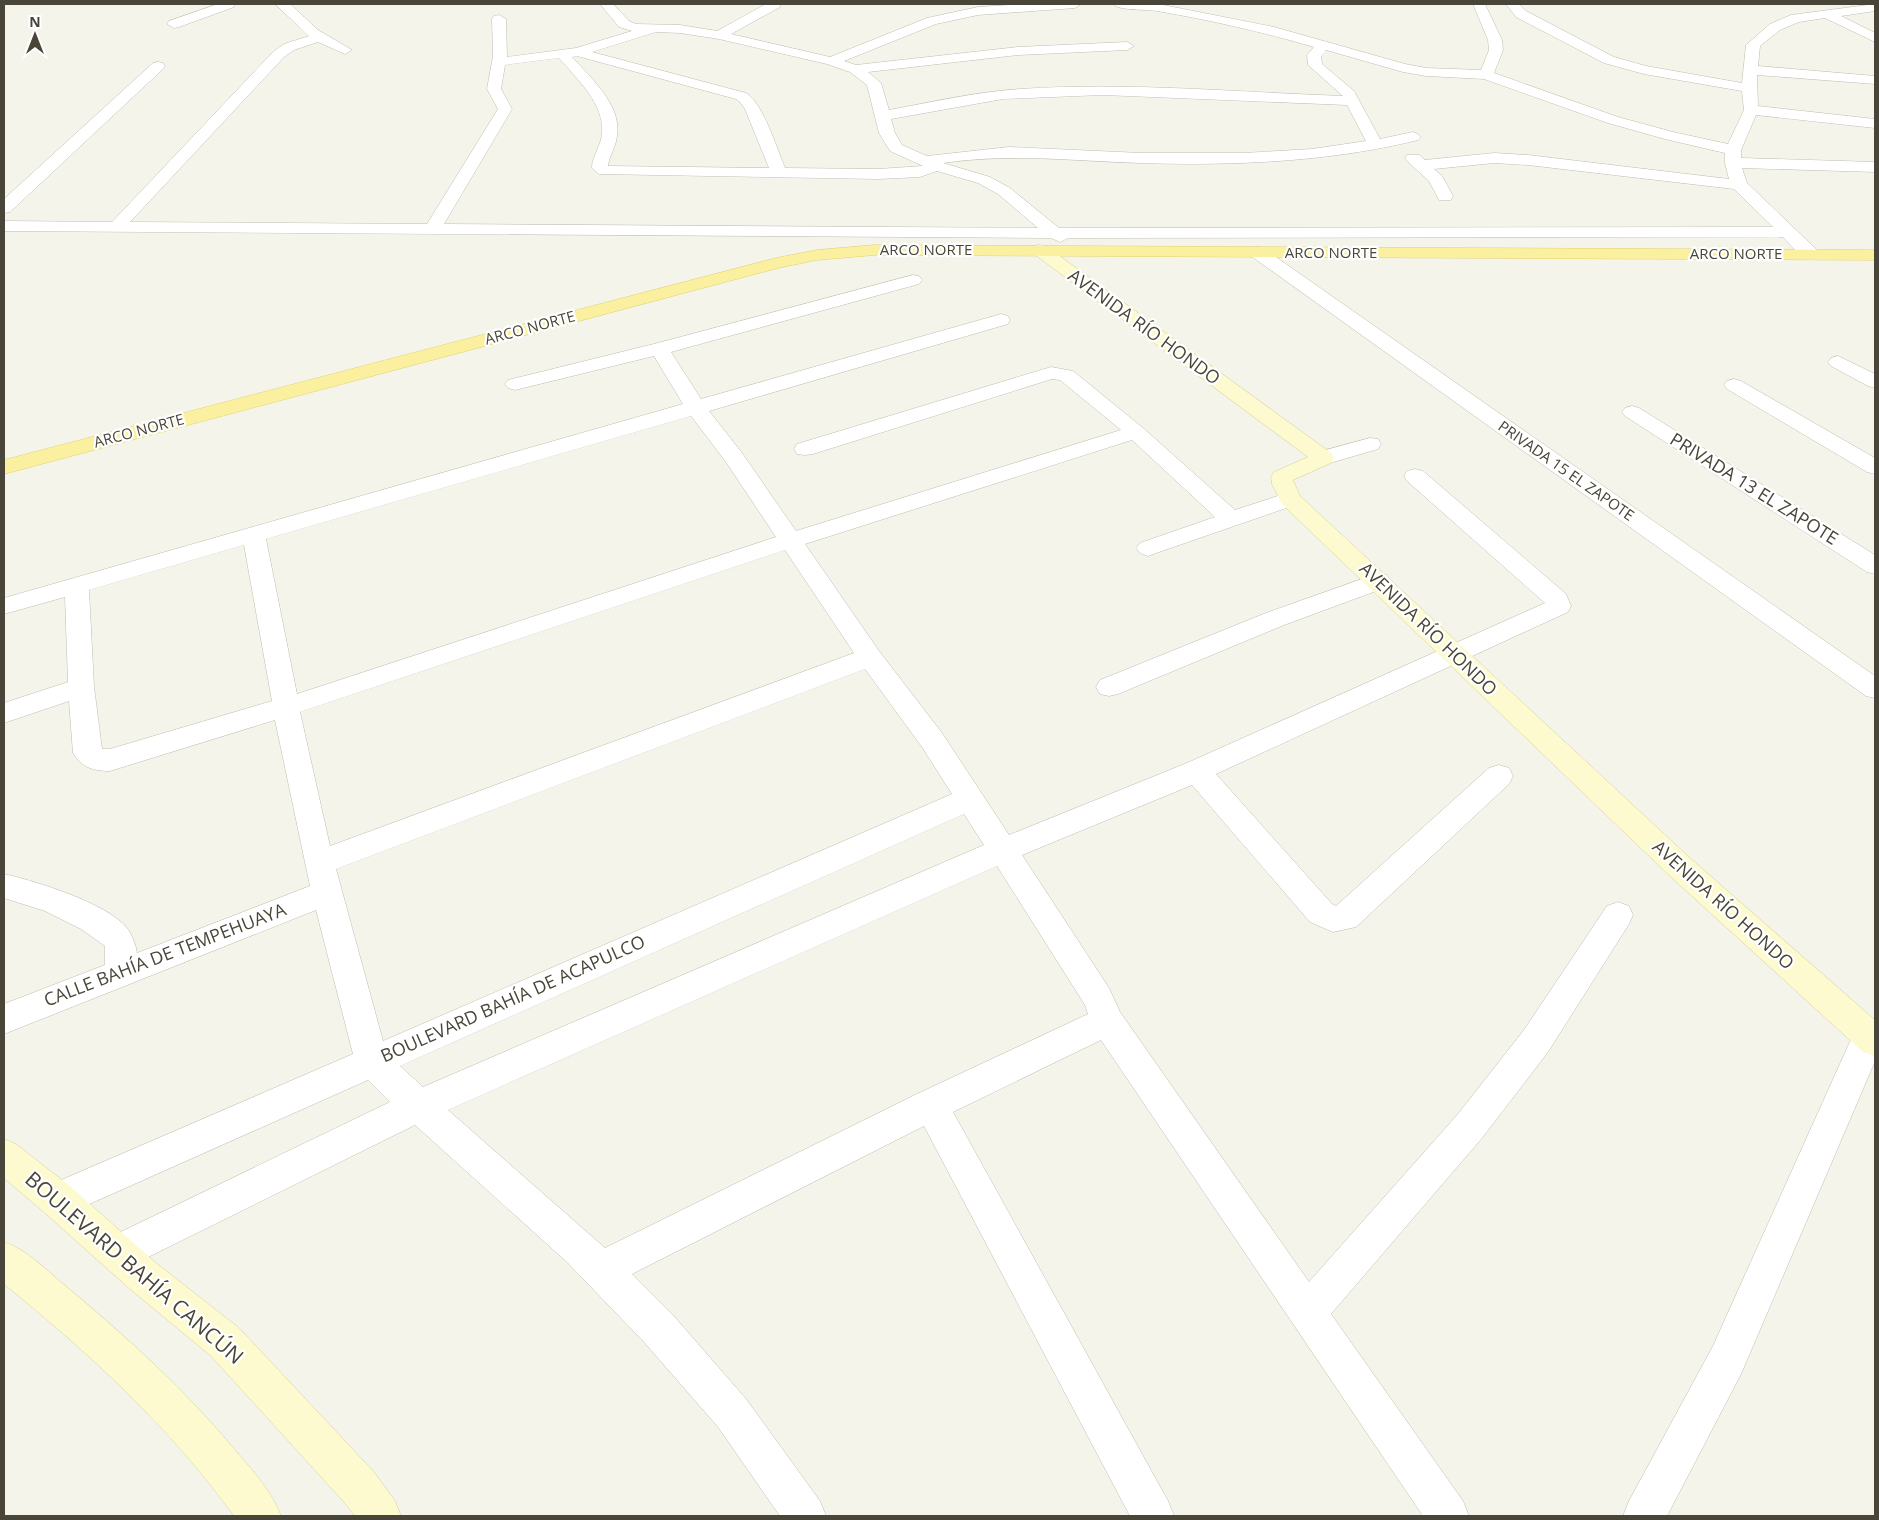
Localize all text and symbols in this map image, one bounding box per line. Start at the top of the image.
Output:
north arrow [10,10,60,60]
text: N [29,12,41,31]
street label: ARCO NORTE [880,239,972,259]
street label: ARCO NORTE [1285,242,1377,262]
street label: ARCO NORTE [1690,243,1782,263]
street label: AVENIDA RÍO HONDO [1064,263,1225,390]
street label: ARCO NORTE [482,305,577,349]
street label: ARCO NORTE [91,408,186,452]
street label: PRIVADA 15 EL ZAPOTE [1495,416,1639,525]
street label: PRIVADA 13 EL ZAPOTE [1666,427,1843,550]
street label: AVENIDA RÍO HONDO [1355,556,1503,700]
street label: AVENIDA RÍO HONDO [1648,834,1800,974]
street label: CALLE BAHÍA DE TEMPEHUAYA [40,897,290,1011]
street label: BOULEVARD BAHÍA DE ACAPULCO [377,929,649,1067]
street label: BOULEVARD BAHÍA CANCÚN [19,1165,250,1370]

